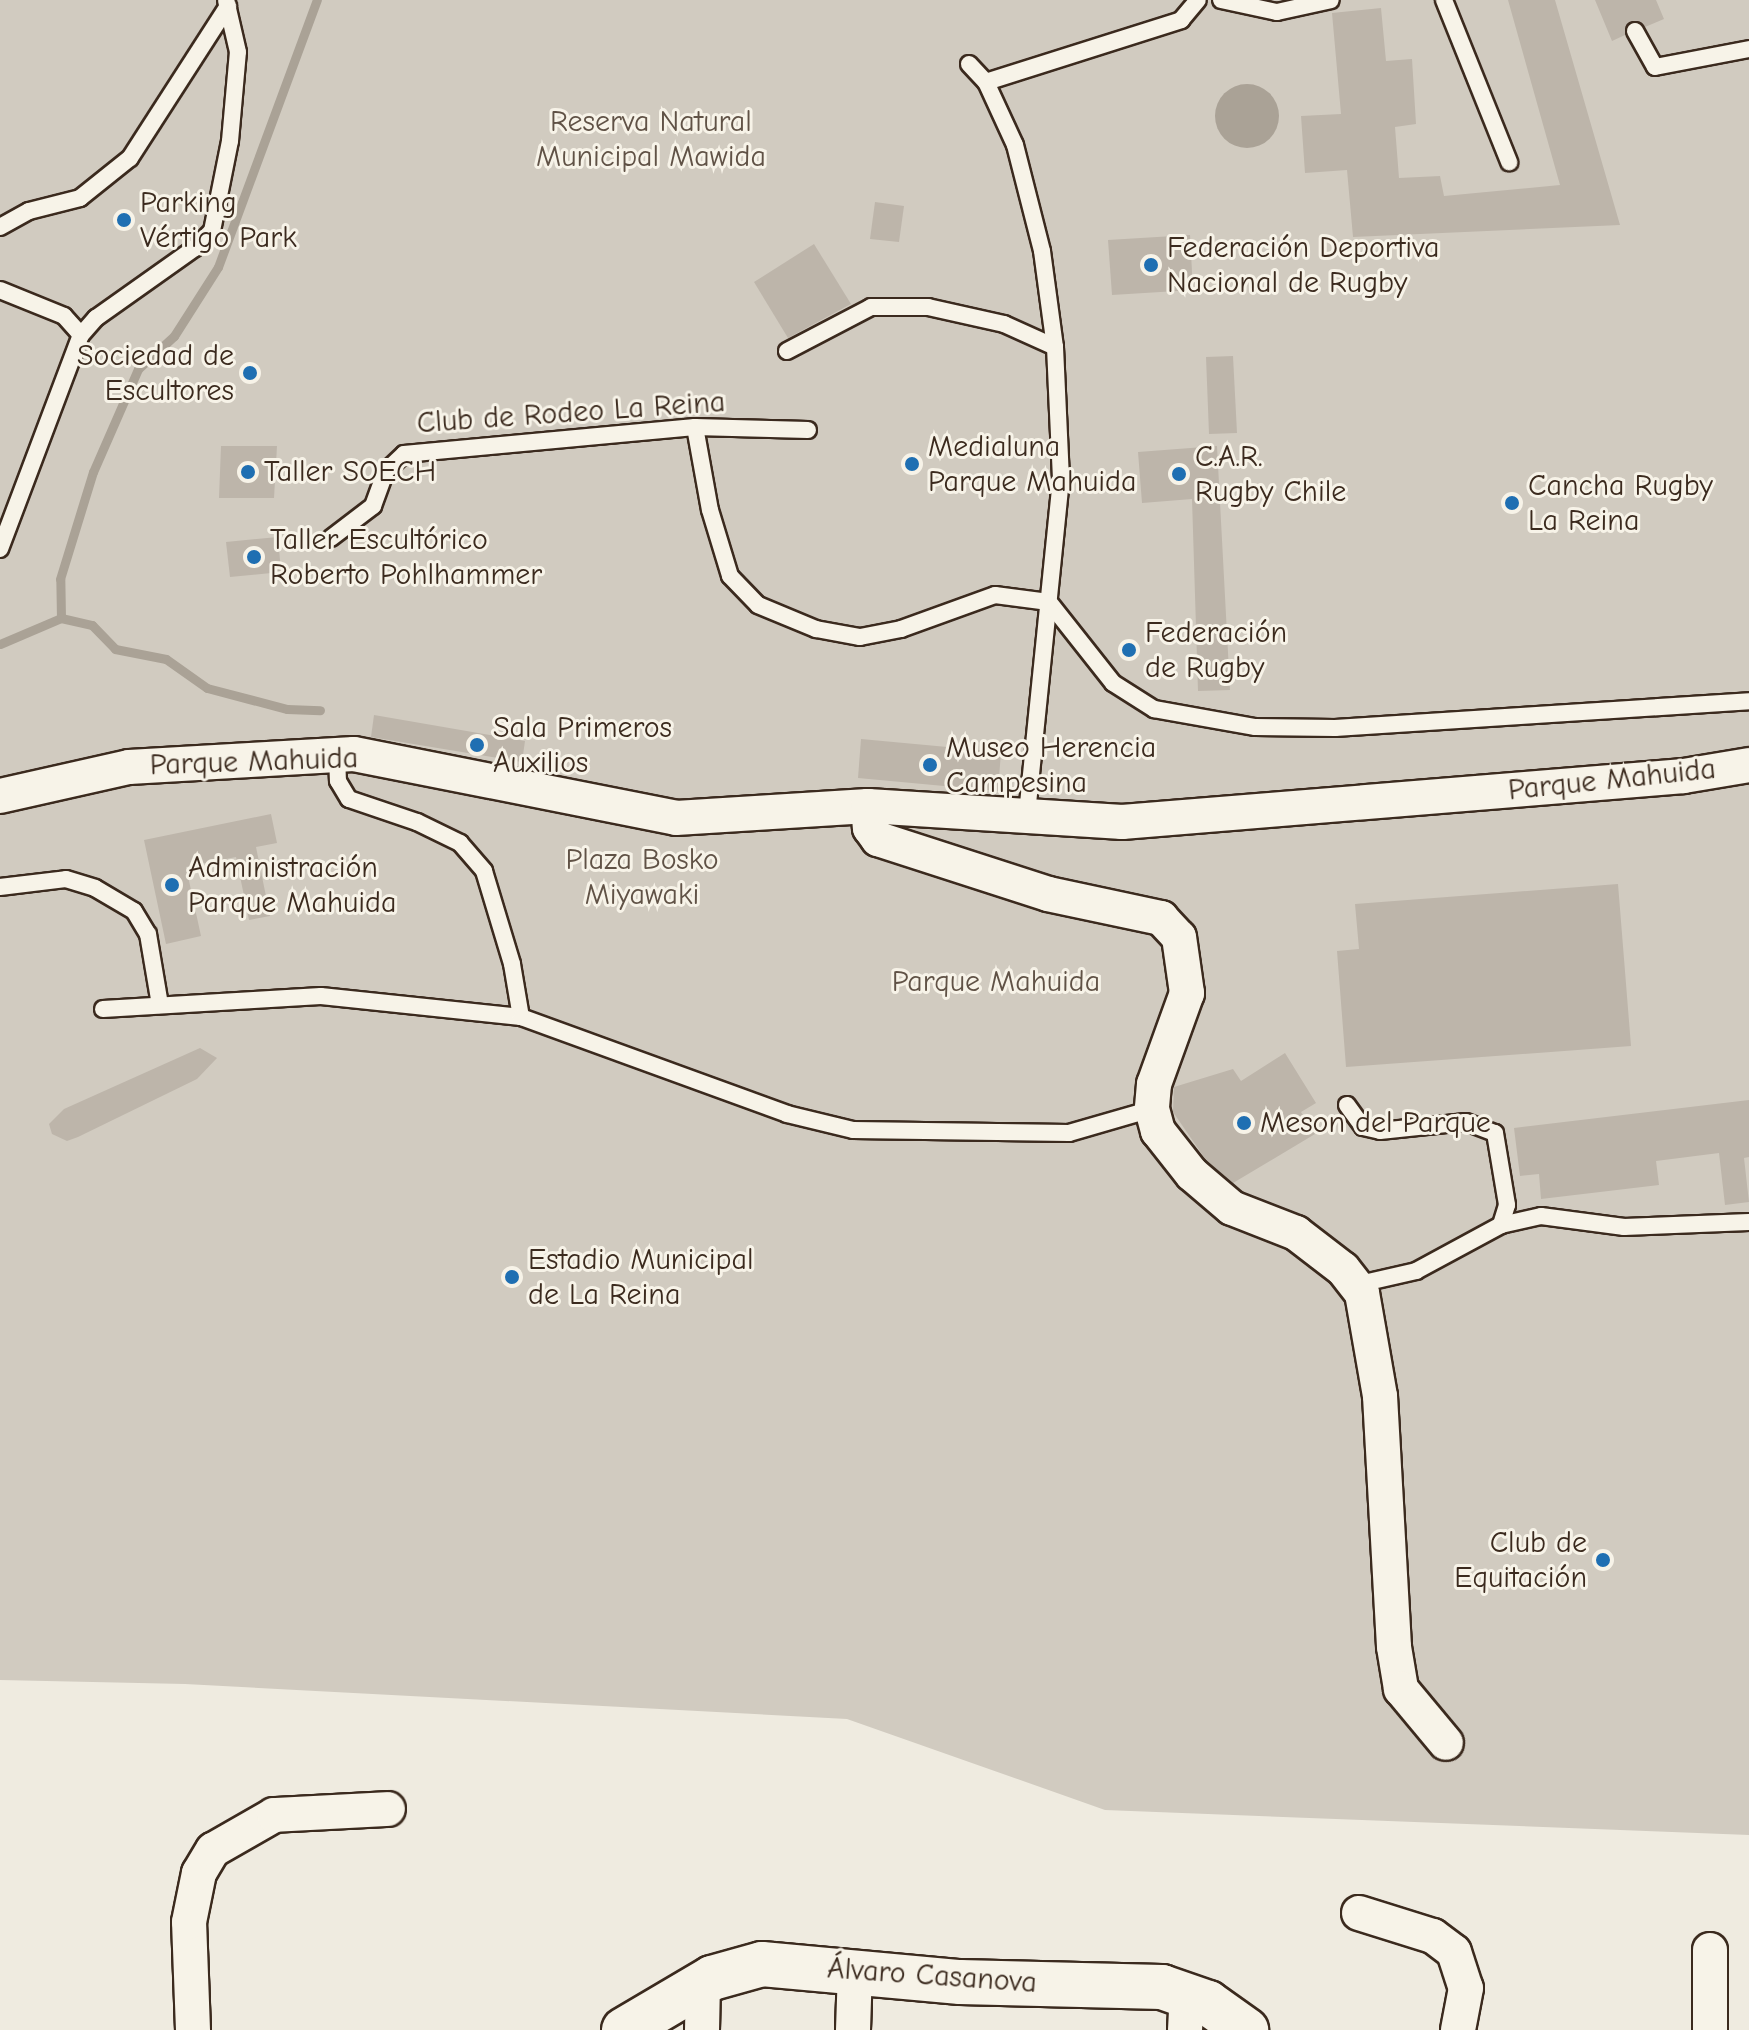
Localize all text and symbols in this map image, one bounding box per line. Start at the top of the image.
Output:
park label: Reserva Natural Municipal Mawida [536,104,766,174]
place label: Parking Vértigo Park [140,185,297,256]
marker: Parking Vértigo Park [115,211,133,229]
place label: Federación Deportiva Nacional de Rugby [1167,230,1440,300]
marker: Federación Deportiva Nacional de Rugby [1142,256,1160,274]
place label: Sociedad de Escultores [77,338,234,408]
marker: Sociedad de Escultores [241,364,259,382]
street label: Club de Rodeo La Reina [416,384,726,442]
place label: Medialuna Parque Mahuida [928,429,1136,500]
place label: C.A.R. Rugby Chile [1195,439,1346,510]
place label: Taller SOECH [264,454,436,490]
marker: Medialuna Parque Mahuida [903,455,921,473]
marker: Taller SOECH [239,463,257,481]
marker: C.A.R. Rugby Chile [1170,465,1188,483]
place label: Cancha Rugby La Reina [1528,468,1713,538]
marker: Cancha Rugby La Reina [1503,494,1521,512]
place label: Taller Escultórico Roberto Pohlhammer [270,522,542,592]
marker: Taller Escultórico Roberto Pohlhammer [245,548,263,566]
place label: Federación de Rugby [1145,615,1287,686]
marker: Federación de Rugby [1120,641,1138,659]
place label: Sala Primeros Auxilios [493,710,672,780]
place label: Museo Herencia Campesina [946,730,1156,800]
marker: Sala Primeros Auxilios [468,736,486,754]
street label: Parque Mahuida [149,740,359,784]
street label: Parque Mahuida [1506,751,1718,809]
marker: Museo Herencia Campesina [921,756,939,774]
park label: Plaza Bosko Miyawaki [565,842,719,912]
place label: Administración Parque Mahuida [188,850,396,920]
marker: Administración Parque Mahuida [163,876,181,894]
park label: Parque Mahuida [892,964,1100,1000]
place label: Meson del Parque [1260,1105,1491,1141]
marker: Meson del Parque [1235,1114,1253,1132]
place label: Estadio Municipal de La Reina [528,1242,753,1312]
marker: Estadio Municipal de La Reina [503,1268,521,1286]
place label: Club de Equitación [1454,1525,1587,1596]
marker: Club de Equitación [1594,1551,1612,1569]
street label: Álvaro Casanova [826,1951,1038,2001]

